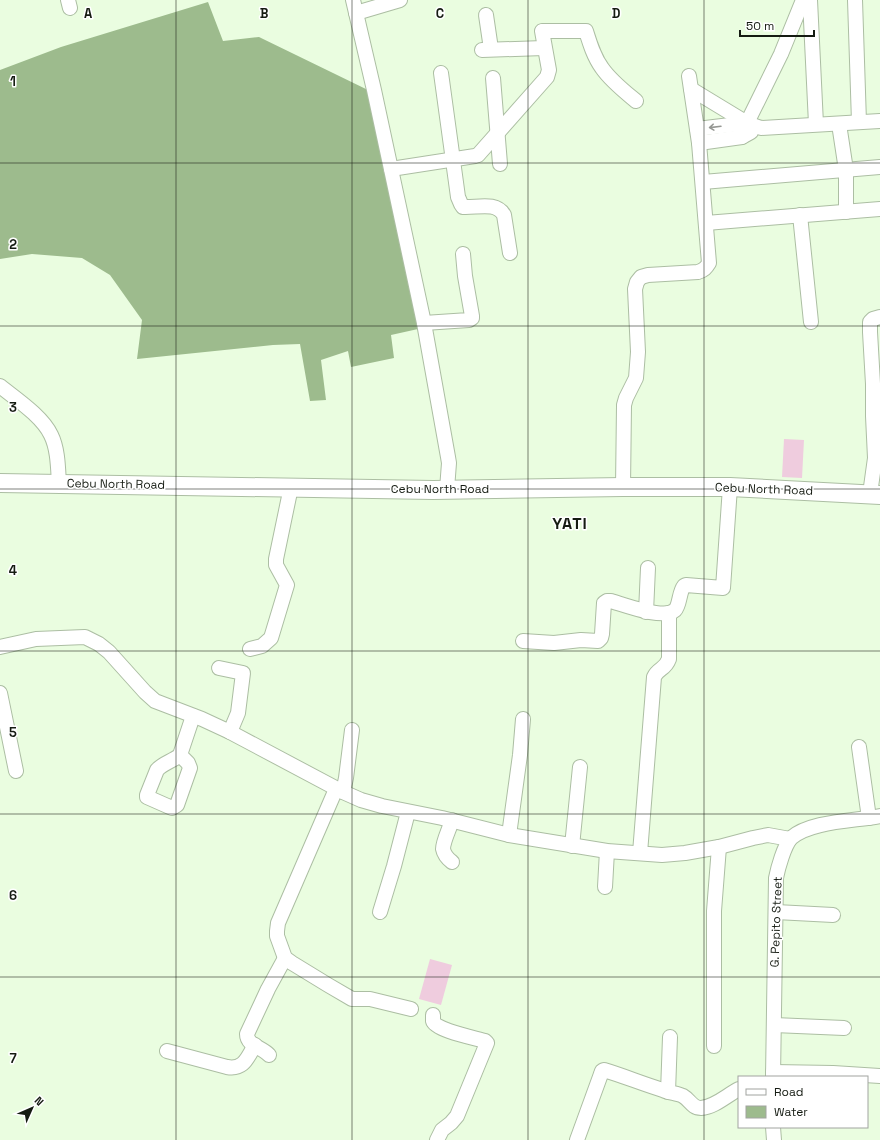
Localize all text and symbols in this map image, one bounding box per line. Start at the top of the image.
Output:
text: A [84,5,93,22]
text: B [260,5,269,22]
text: C [436,5,444,22]
text: D [612,5,621,22]
scale bar [740,12,814,38]
text: 50 m [746,18,774,34]
text: 1 [10,73,16,90]
one-way arrow [709,123,722,131]
text: 2 [9,236,17,253]
text: 3 [9,399,17,416]
street label: Cebu North Road [67,475,165,493]
street label: Cebu North Road [715,479,813,499]
street label: Cebu North Road [391,481,489,497]
district label: YATI [552,513,588,534]
text: 4 [9,562,17,579]
text: 5 [9,724,17,741]
street label: G. Pepito Street [766,876,786,968]
text: 6 [9,887,17,904]
text: 7 [9,1050,17,1067]
legend [738,1076,868,1128]
text: Road [774,1084,803,1100]
north arrow [12,1088,52,1128]
text: N [32,1093,47,1108]
text: Water [774,1104,808,1120]

